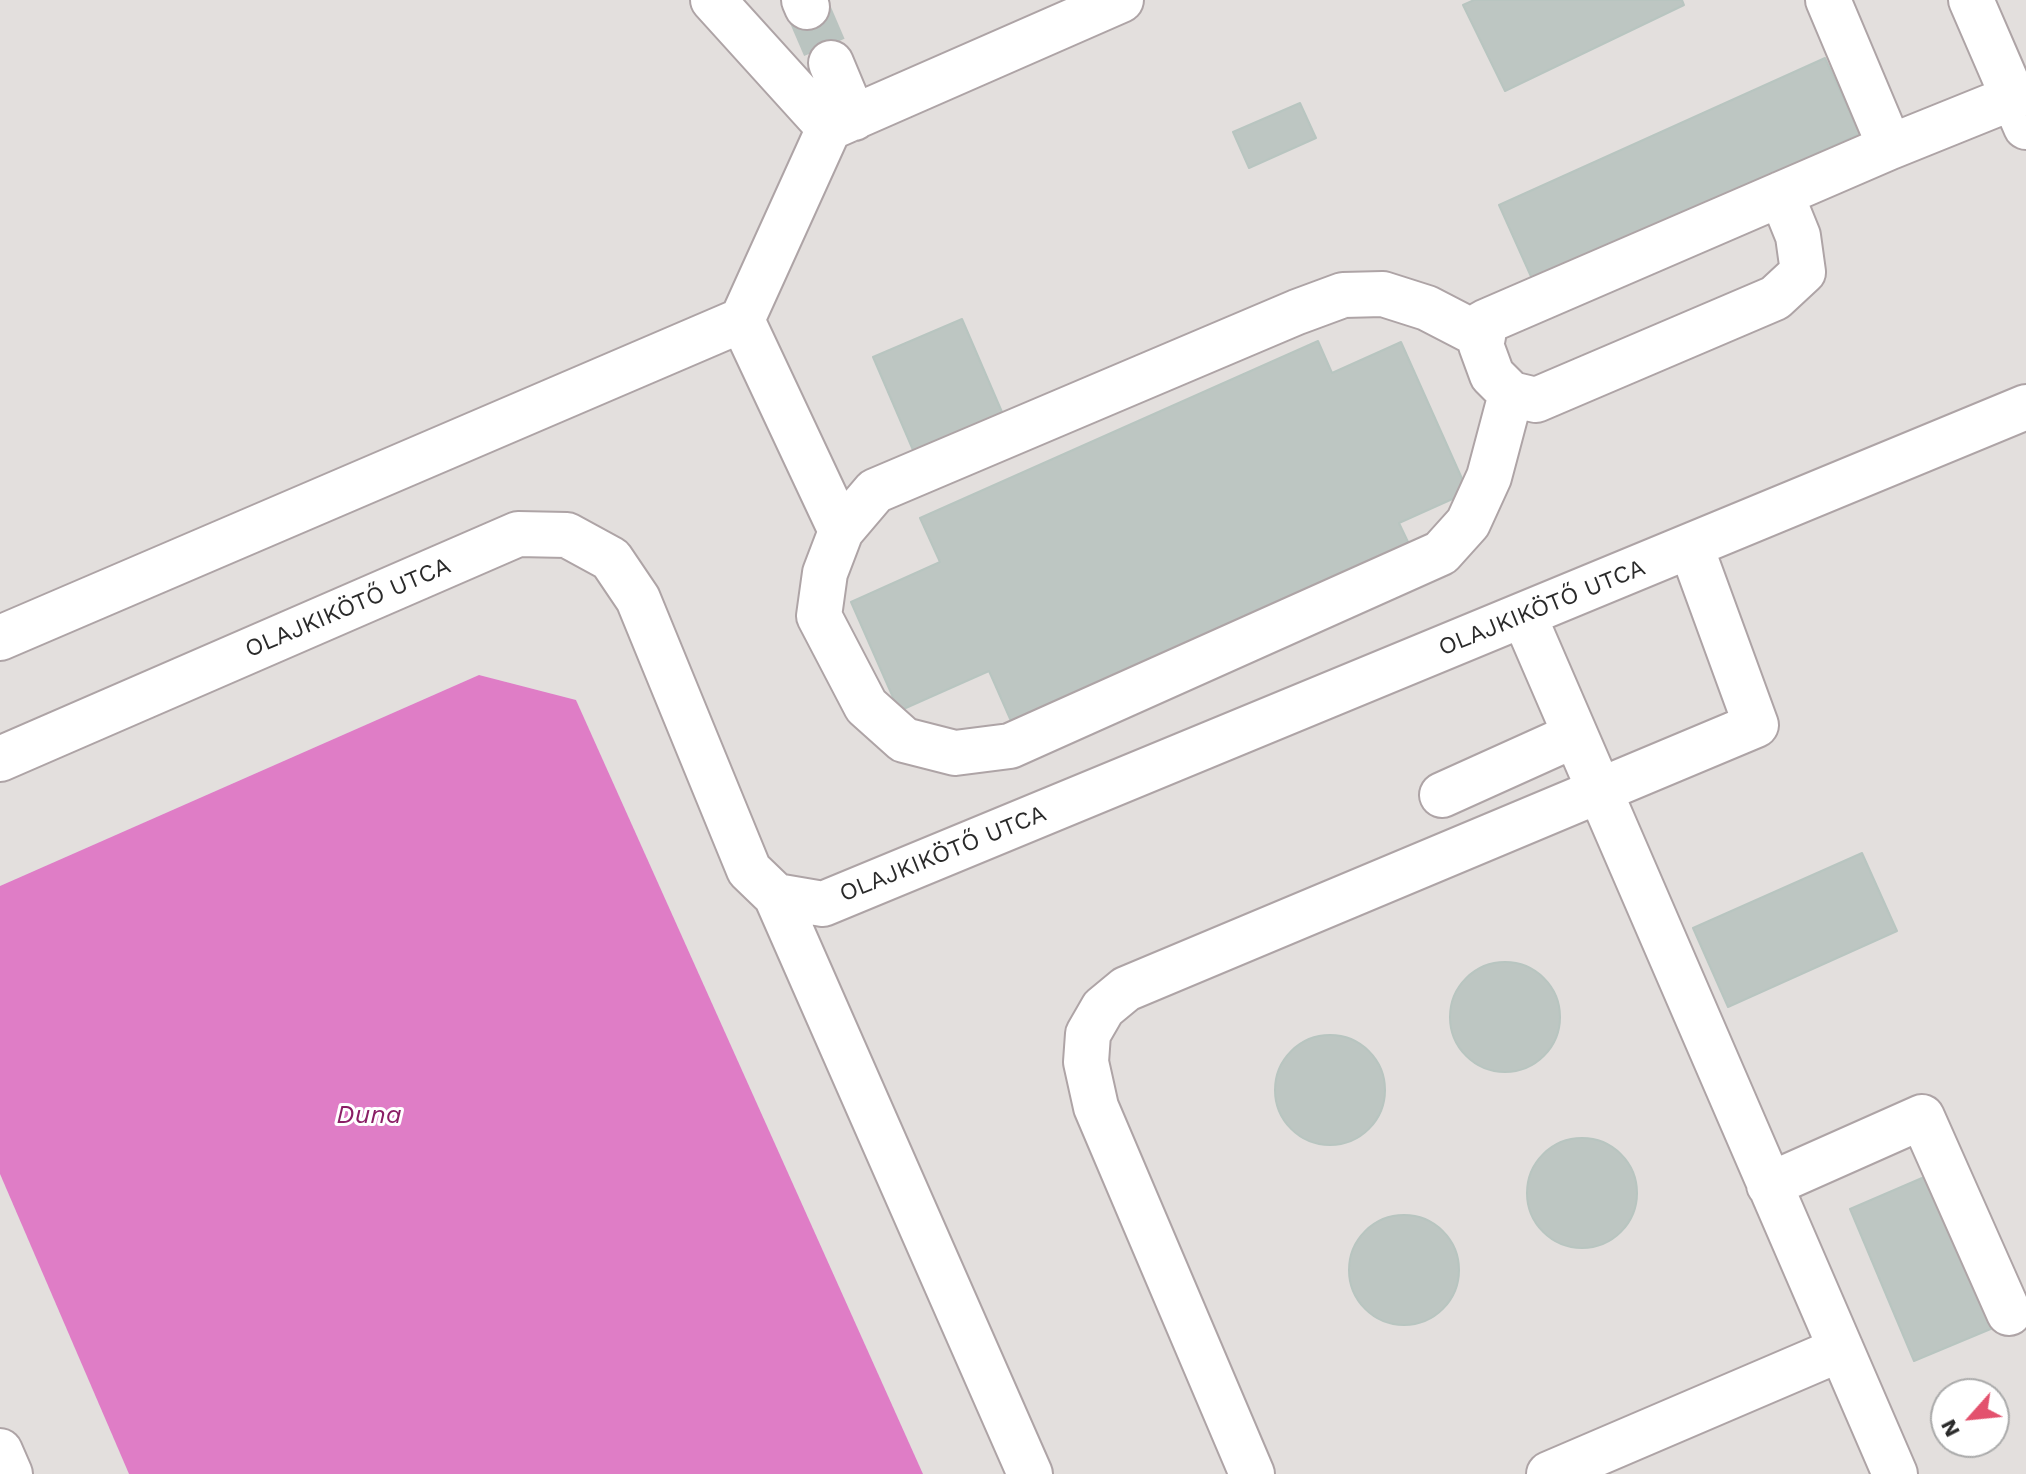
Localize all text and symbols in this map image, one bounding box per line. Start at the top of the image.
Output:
street label: OLAJKIKÖTŐ UTCA [241,552,455,664]
street label: OLAJKIKÖTŐ UTCA [1434,553,1650,663]
street label: OLAJKIKÖTŐ UTCA [835,799,1051,909]
water label: Duna [336,1099,402,1131]
north arrow [1930,1378,2010,1458]
text: N [1935,1415,1965,1441]

